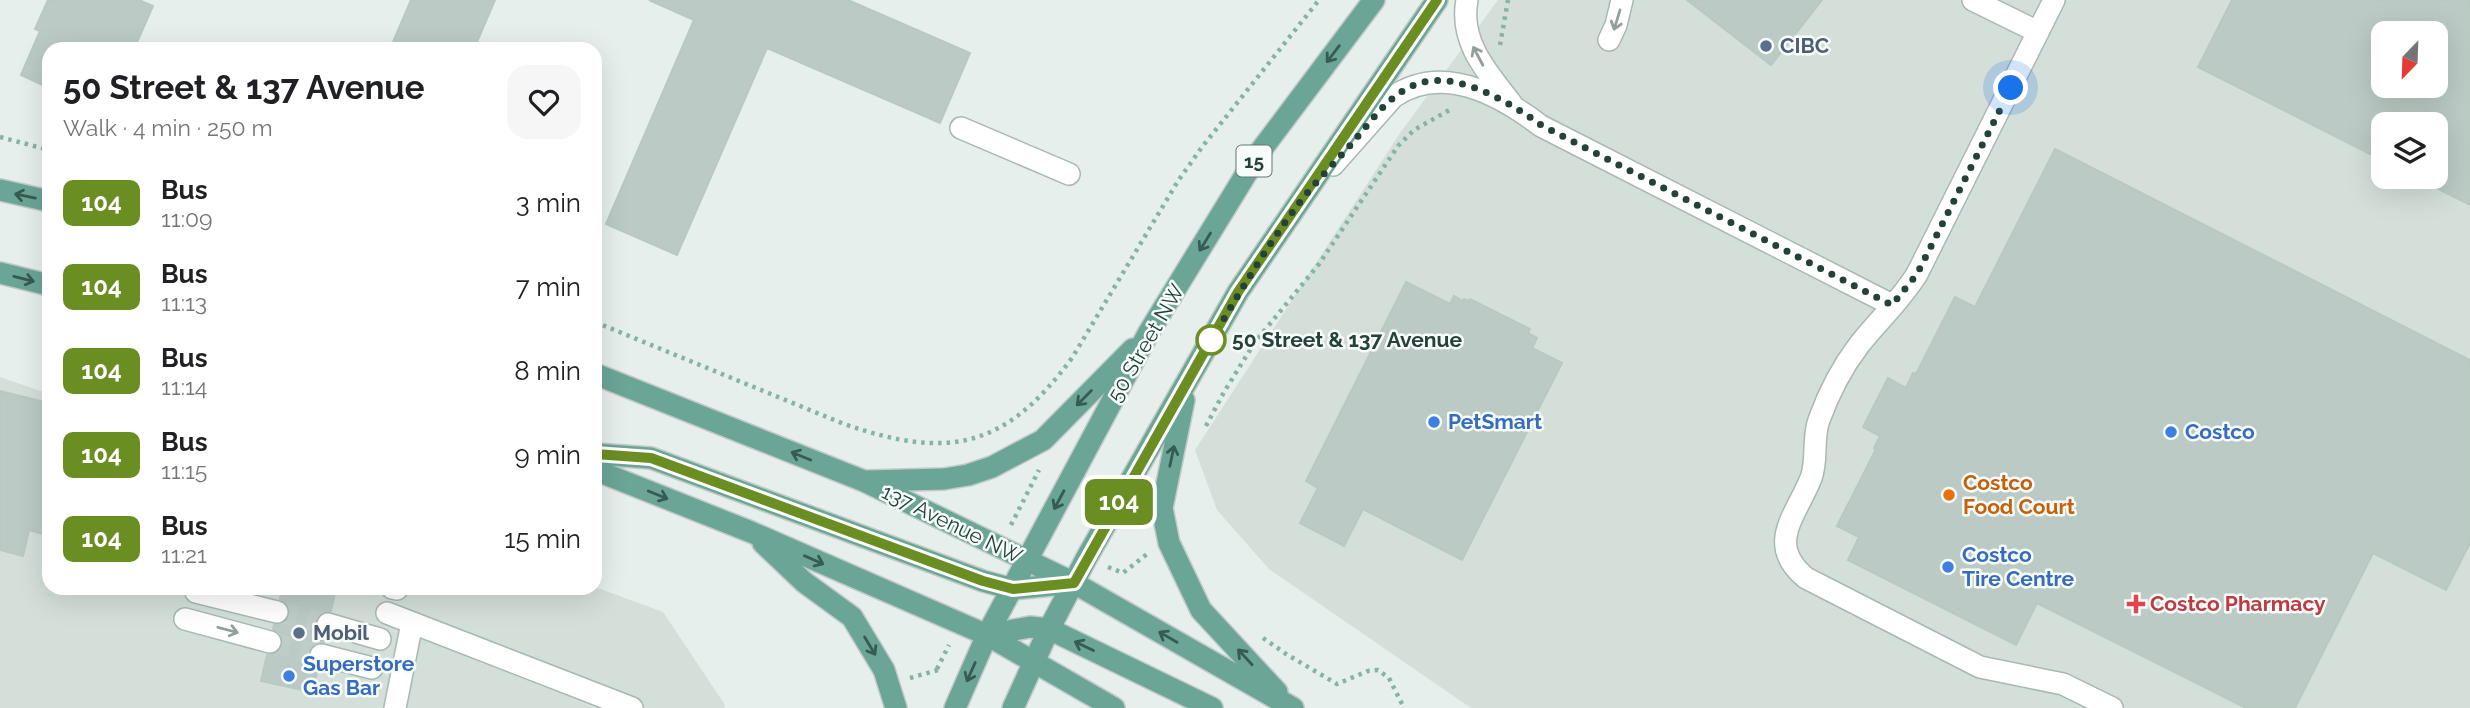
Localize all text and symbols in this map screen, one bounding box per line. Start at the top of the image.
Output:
one-way arrow [1609,9,1622,31]
north arrow [2371,21,2448,98]
map controls [2371,21,2448,189]
place label: CIBC [1780,33,1829,58]
marker: CIBC [1758,38,1774,54]
one-way arrow [1326,45,1341,63]
one-way arrow [1471,47,1485,67]
button: heart [507,65,581,139]
text: 50 Street & 137 Avenue [63,68,425,107]
your location [1993,70,2028,105]
button: layers [2371,112,2448,189]
text: Walk · 4 min · 250 m [63,114,273,141]
road number: 15 [1236,146,1272,176]
text: Bus [161,175,208,205]
one-way arrow [14,188,36,201]
text: 104 [81,188,122,217]
text: 3 min [516,188,581,218]
text: 11:09 [161,205,213,232]
one-way arrow [1197,231,1211,251]
text: Bus [161,259,208,289]
text: 104 [81,272,122,301]
text: 7 min [516,272,581,302]
one-way arrow [13,273,35,286]
street label: 50 Street NW [1102,280,1189,406]
text: 11:13 [161,289,207,316]
marker: 50 Street & 137 Avenue [1196,325,1226,355]
place label: 50 Street & 137 Avenue [1232,327,1462,352]
text: Bus [161,343,208,373]
text: 104 [81,356,122,385]
text: 8 min [514,356,581,386]
text: 11:14 [161,373,207,400]
one-way arrow [1075,389,1092,406]
place label: PetSmart [1448,409,1542,434]
marker: PetSmart [1426,414,1442,430]
place label: Costco [2185,419,2255,444]
marker: Costco [2163,424,2179,440]
text: Bus [161,427,208,457]
text: 104 [81,440,122,469]
text: 9 min [514,440,581,470]
one-way arrow [1166,445,1180,468]
one-way arrow [790,448,812,461]
text: 11:15 [161,457,207,484]
place label: Costco Food Court [1963,470,2075,519]
street label: 137 Avenue NW [878,479,1027,568]
line badge: 104 [1079,479,1159,525]
text: 104 [1099,487,1139,516]
marker: Costco Food Court [1941,487,1957,503]
one-way arrow [647,490,669,503]
one-way arrow [1052,490,1066,510]
text: Bus [161,511,208,541]
text: 104 [81,524,122,553]
text: 15 min [504,524,581,554]
text: 11:21 [161,541,207,568]
place label: Costco Tire Centre [1962,542,2075,591]
one-way arrow [802,554,824,567]
marker: Costco Tire Centre [1940,559,1956,575]
place label: Costco Pharmacy [2150,591,2326,616]
marker: Costco Pharmacy [2128,596,2144,612]
place label: Mobil [313,620,369,645]
one-way arrow [216,624,238,637]
marker: Mobil [291,625,307,641]
one-way arrow [1158,630,1179,643]
one-way arrow [863,636,877,656]
one-way arrow [1074,639,1095,652]
one-way arrow [1236,649,1253,666]
place label: Superstore Gas Bar [303,651,415,700]
one-way arrow [964,660,977,682]
marker: Superstore Gas Bar [281,668,297,684]

